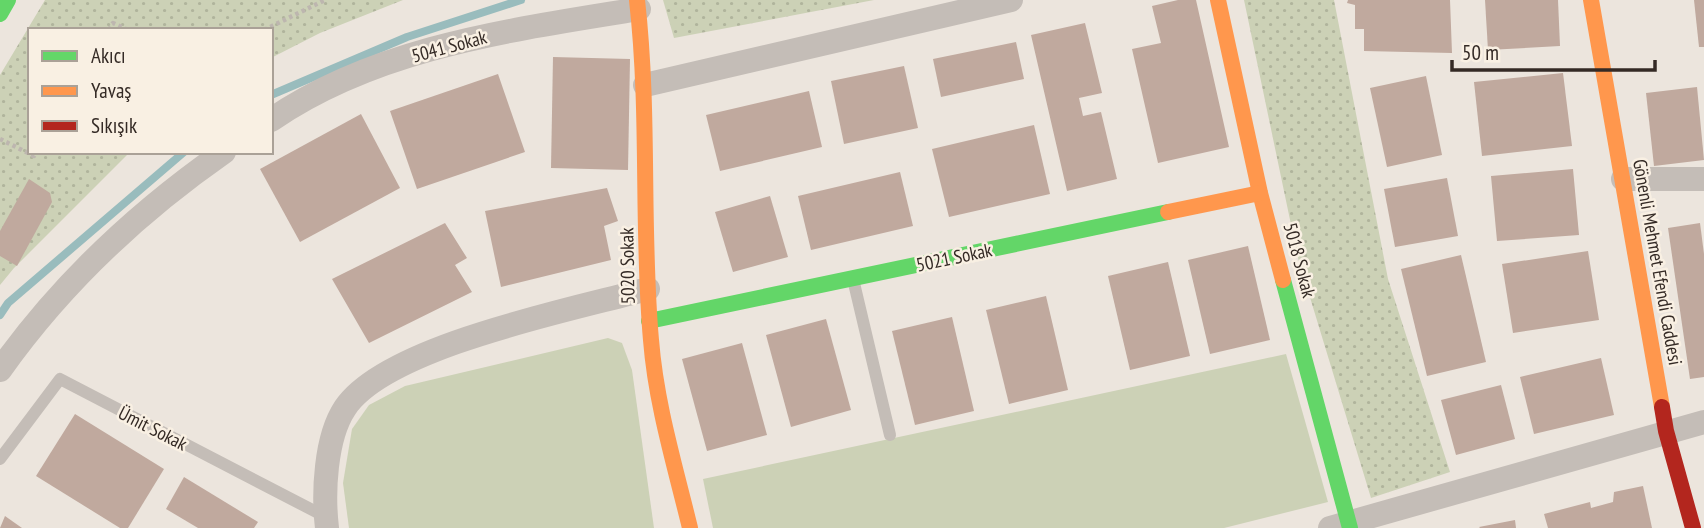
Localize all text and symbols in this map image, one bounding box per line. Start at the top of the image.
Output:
street label: 5041 Sokak [409,24,490,68]
legend [28,28,273,154]
scale bar [1452,28,1655,72]
text: 50 m [1462,39,1499,66]
text: Akıcı [91,42,126,69]
text: Yavaş [91,77,131,104]
text: Sıkışık [91,112,137,139]
street label: Gönenli Mehmet Efendi Caddesi [1628,157,1688,367]
street label: 5018 Sokak [1278,220,1322,301]
street label: 5020 Sokak [614,227,640,305]
street label: 5021 Sokak [914,237,995,277]
street label: Ümit Sokak [114,400,192,456]

